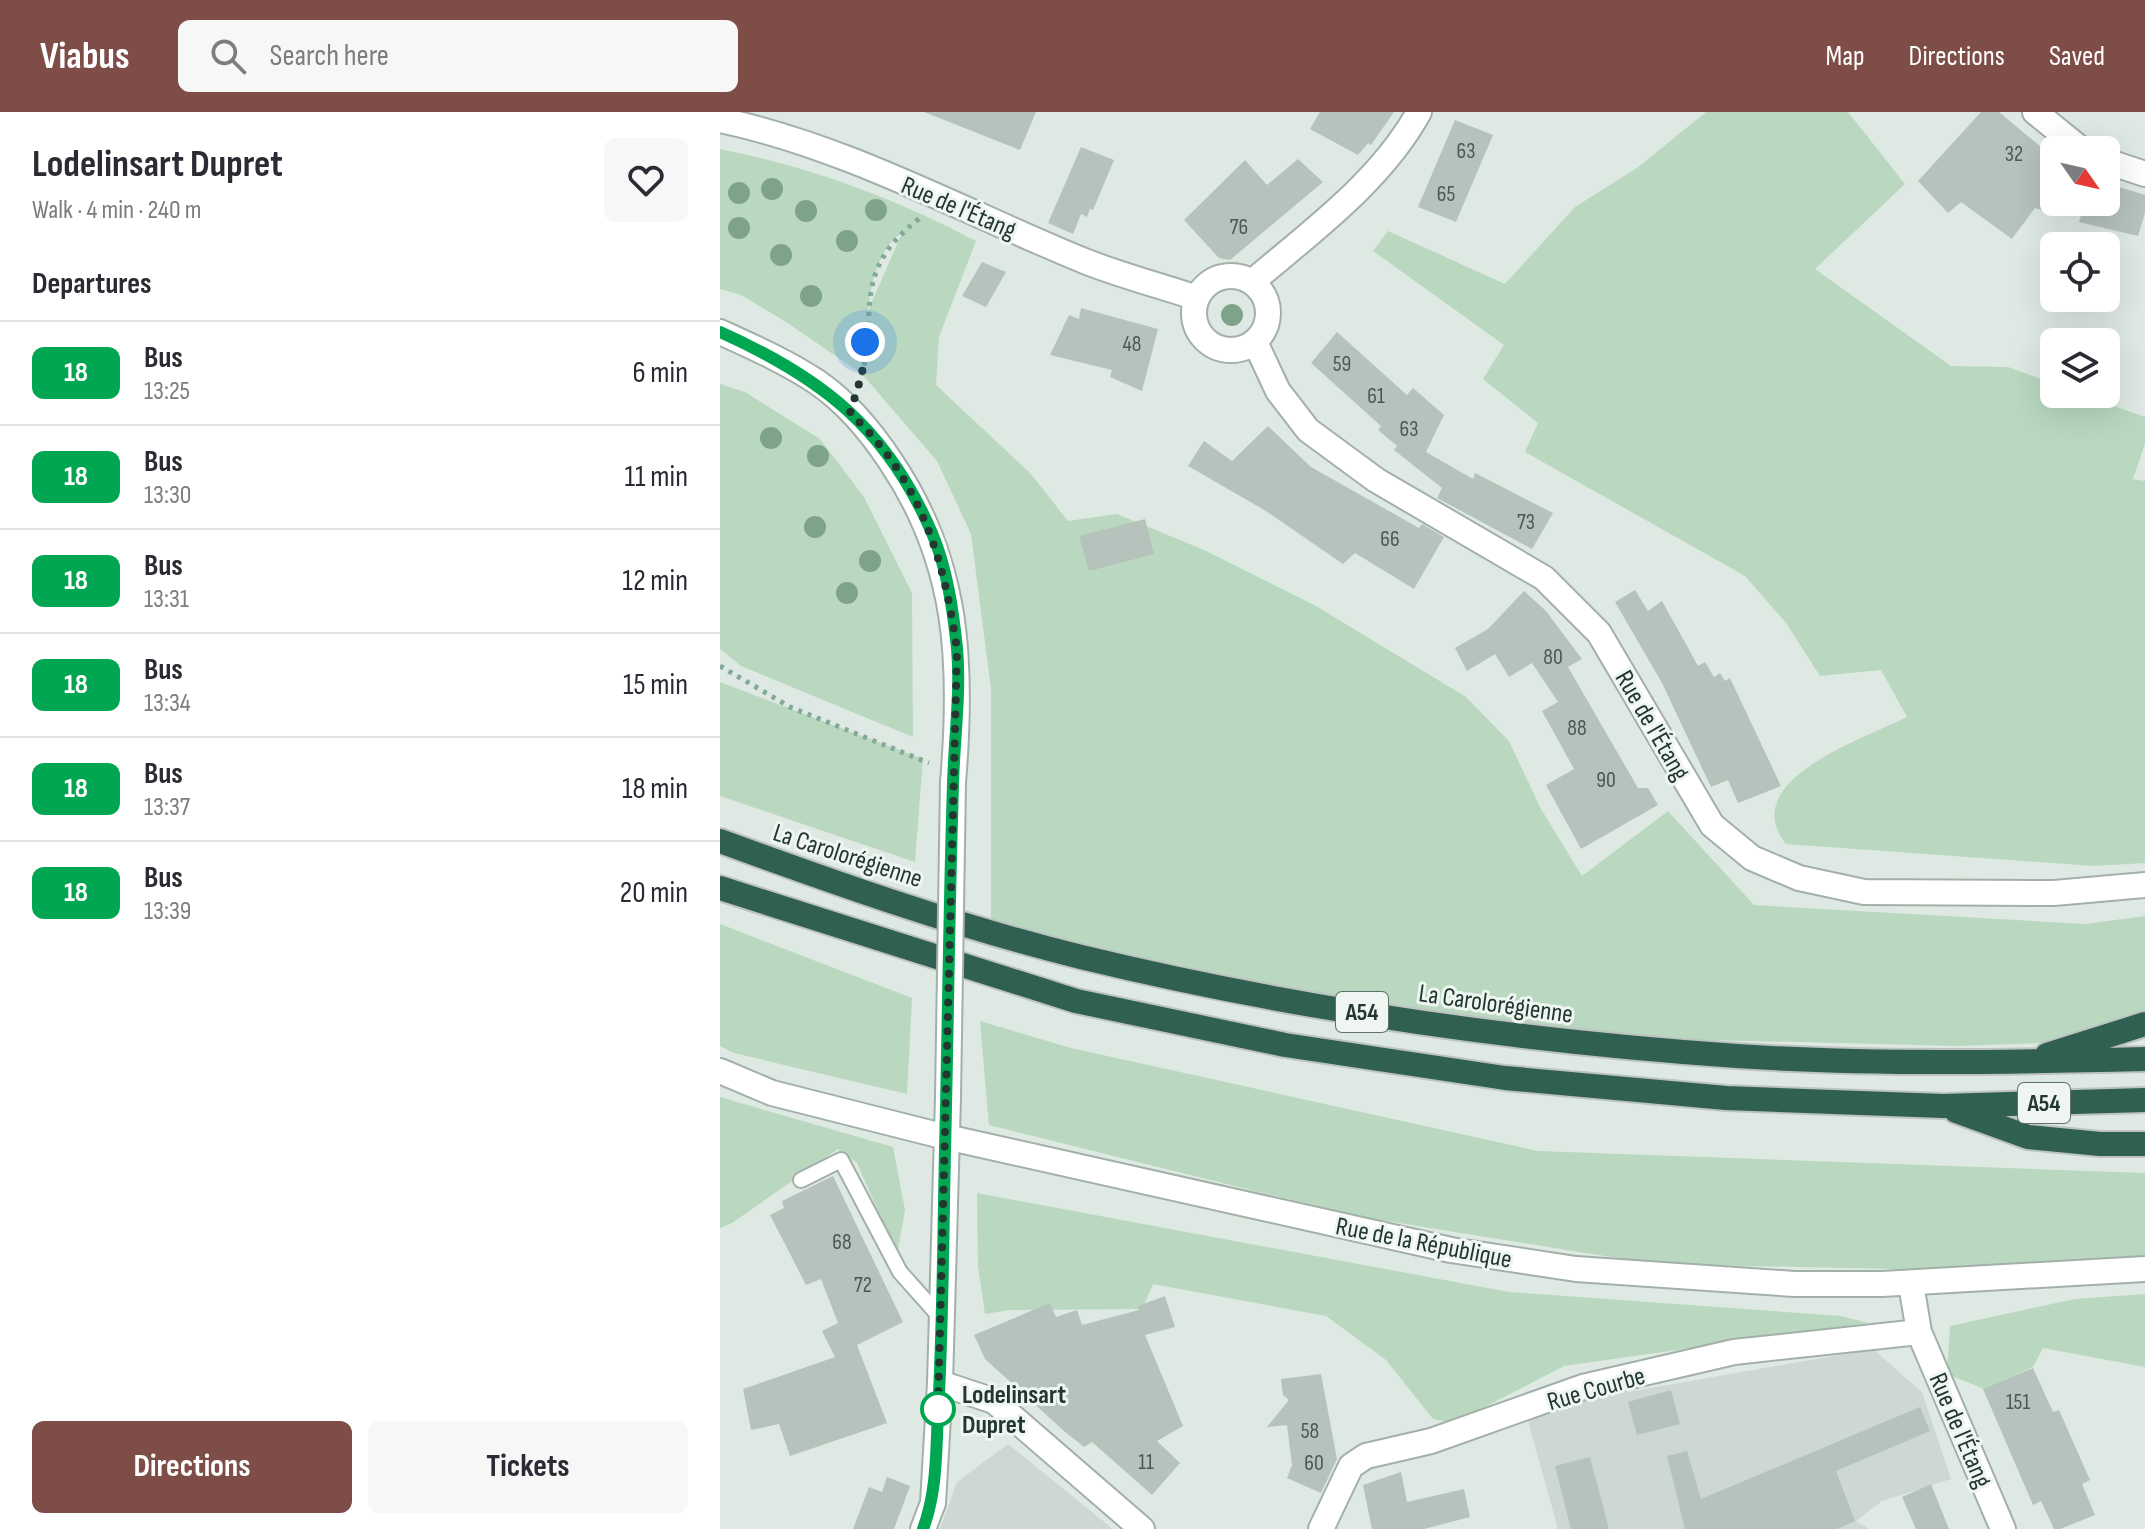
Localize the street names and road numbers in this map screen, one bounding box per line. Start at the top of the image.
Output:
street label: Rue de l'Étang [896,170,1021,246]
street label: Rue de l'Étang [1608,665,1696,786]
street label: La Carolorégienne [769,818,926,895]
street label: La Carolorégienne [1417,978,1575,1031]
road number: A54 [1336,992,1388,1032]
road number: A54 [2018,1083,2070,1123]
street label: Rue de la République [1333,1211,1514,1276]
street label: Rue Courbe [1544,1361,1649,1418]
street label: Rue de l'Étang [1922,1368,1998,1493]

